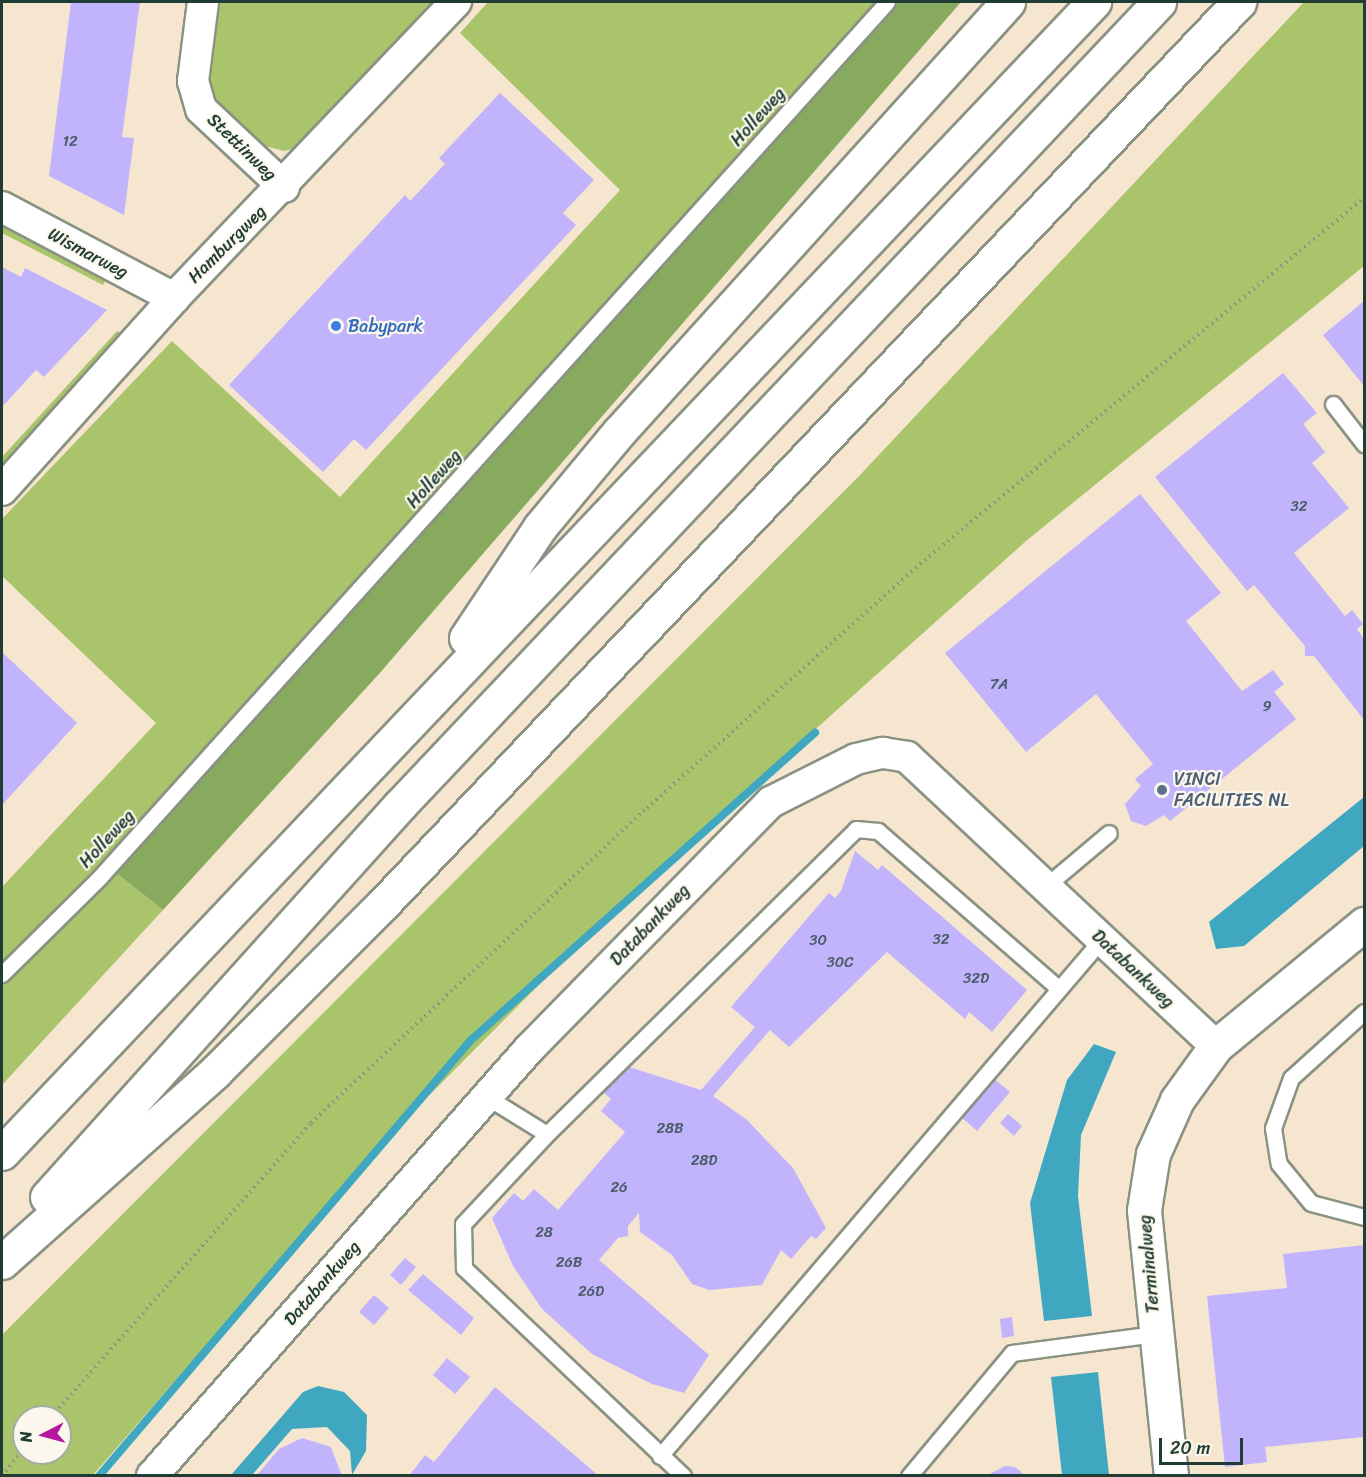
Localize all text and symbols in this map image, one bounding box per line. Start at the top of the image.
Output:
street label: Holleweg [726,83,790,151]
street label: Stettinweg [203,109,281,185]
house number: 12 [62,133,78,151]
street label: Hamburgweg [183,200,271,288]
street label: Wismarweg [44,223,132,283]
place label: Babypark [348,315,423,337]
marker: Babypark [329,319,343,333]
street label: Holleweg [402,445,466,513]
house number: 32 [1291,498,1307,516]
house number: 7A [990,676,1008,694]
house number: 9 [1262,698,1272,716]
place label: VINCI FACILITIES NL [1174,769,1289,812]
marker: VINCI FACILITIES NL [1155,783,1169,797]
street label: Holleweg [75,805,139,873]
street label: Databankweg [606,880,694,970]
street label: Databankweg [1087,925,1179,1013]
house number: 32 [933,931,949,949]
house number: 30 [809,932,827,950]
house number: 30C [826,954,854,972]
house number: 32D [963,970,989,988]
house number: 28B [656,1120,684,1138]
house number: 28D [691,1152,717,1170]
house number: 26 [610,1179,628,1197]
street label: Terminalweg [1134,1214,1164,1314]
house number: 28 [535,1224,553,1242]
street label: Databankweg [279,1236,365,1330]
house number: 26B [556,1254,582,1272]
house number: 26D [578,1283,604,1301]
north arrow [12,1405,72,1465]
scale bar [1162,1426,1246,1464]
text: N [11,1430,41,1444]
text: 20 m [1170,1432,1210,1464]

